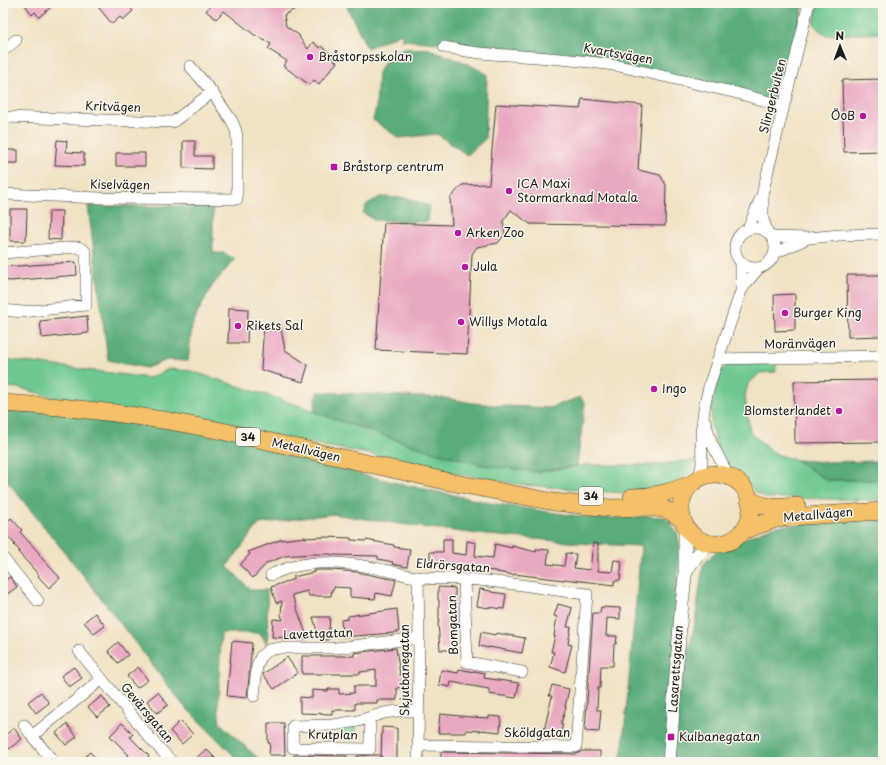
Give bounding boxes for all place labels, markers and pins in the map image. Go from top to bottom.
place label: Bråstorpsskolan [318,47,412,65]
marker: Bråstorpsskolan [305,52,315,62]
place label: ÖoB [831,106,855,124]
marker: ÖoB [858,111,868,121]
place label: Bråstorp centrum [342,157,444,175]
marker: Bråstorp centrum [329,162,339,172]
place label: ICA Maxi Stormarknad Motala [517,174,639,206]
marker: ICA Maxi Stormarknad Motala [504,186,514,196]
place label: Arken Zoo [466,223,524,241]
marker: Arken Zoo [453,228,463,238]
place label: Jula [473,257,498,275]
marker: Jula [460,262,470,272]
place label: Burger King [793,303,862,321]
marker: Burger King [780,308,790,318]
place label: Willys Motala [469,312,548,330]
place label: Rikets Sal [246,316,303,334]
marker: Willys Motala [456,317,466,327]
marker: Rikets Sal [233,321,243,331]
place label: Ingo [662,379,687,397]
marker: Ingo [649,384,659,394]
place label: Blomsterlandet [743,401,831,419]
marker: Blomsterlandet [834,406,844,416]
place label: Kulbanegatan [679,727,760,745]
marker: Kulbanegatan [666,732,676,742]

